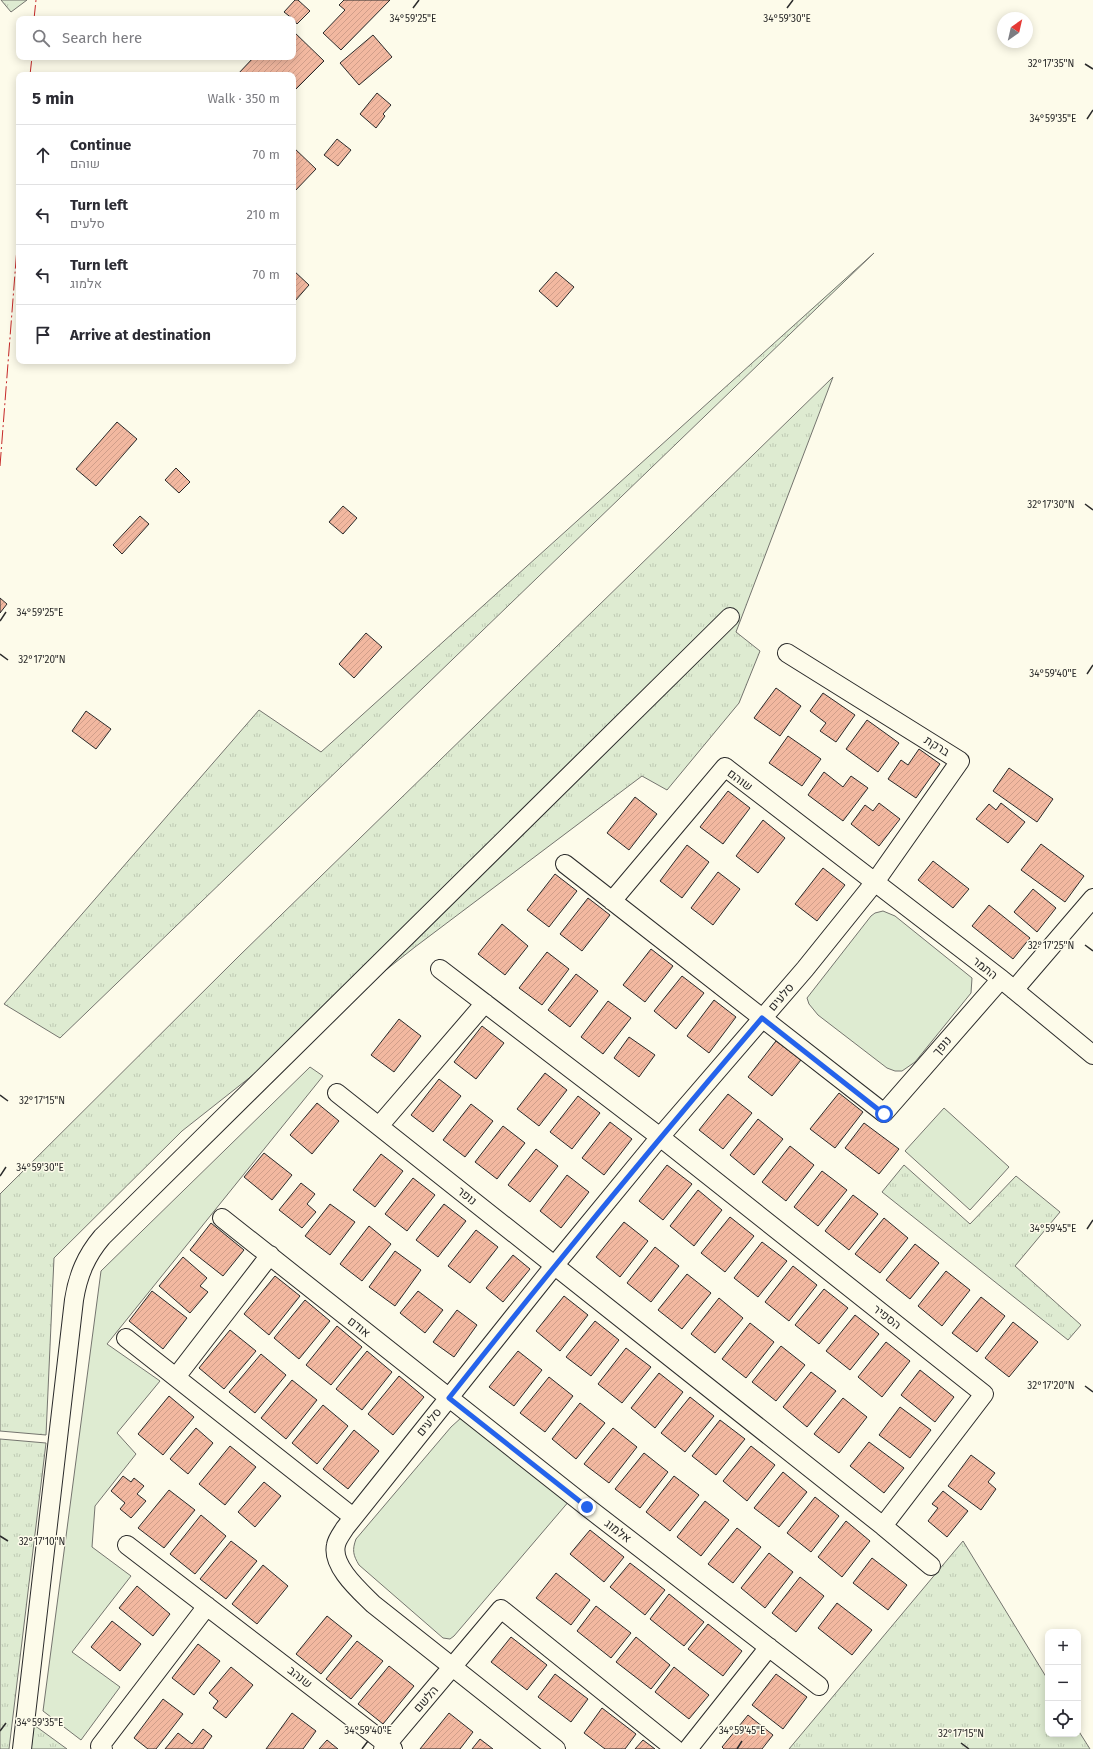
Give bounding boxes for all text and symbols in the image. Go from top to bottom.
north arrow [997,12,1033,48]
text: 34°59'25"E [390,13,436,25]
text: 34°59'30"E [763,13,811,25]
search box [16,16,296,60]
icon: search [30,27,52,49]
text: Search here [62,29,142,47]
text: 32°17'35"N [1028,58,1074,70]
text: 5 min [32,88,74,109]
text: Walk · 350 m [207,91,280,106]
text: 34°59'35"E [1030,113,1076,125]
text: Continue [70,136,131,154]
icon: ahead [32,144,54,166]
text: 70 m [253,147,280,162]
text: שוהם [70,156,100,171]
text: Turn left [70,196,128,214]
icon: left [32,204,54,226]
text: 210 m [246,207,280,222]
text: סלעים [70,216,105,231]
text: Turn left [70,256,128,274]
icon: left [32,264,54,286]
text: 70 m [253,267,280,282]
text: אלמוג [70,276,102,291]
icon: arrive [32,324,54,346]
text: Arrive at destination [70,326,211,344]
text: 32°17'30"N [1027,499,1075,511]
text: 34°59'25"E [17,607,63,619]
text: 32°17'20"N [18,654,66,666]
text: 34°59'40"E [1029,668,1077,680]
street label: ברקת [922,733,953,759]
street label: שוהם [725,766,755,794]
text: 32°17'25"N [1028,940,1074,952]
street label: התמר [970,954,1000,982]
street label: סלעים [765,980,797,1014]
street label: נופך [930,1033,954,1059]
text: 32°17'15"N [19,1095,65,1107]
route start [875,1105,893,1123]
text: 34°59'30"E [16,1162,64,1174]
street label: נופר [454,1184,480,1208]
text: 34°59'45"E [1030,1223,1076,1235]
street label: הספיר [870,1302,904,1332]
street label: אודם [345,1314,373,1340]
text: 32°17'20"N [1027,1380,1075,1392]
street label: סלעים [413,1405,445,1439]
route end [578,1498,596,1516]
street label: אלמוג [602,1516,634,1546]
text: 32°17'10"N [19,1536,65,1548]
map controls [1045,1629,1081,1737]
button: + [1045,1629,1081,1665]
street label: שנהב [285,1663,315,1691]
button: − [1045,1665,1081,1701]
street label: הלשם [411,1683,441,1715]
button: locate [1045,1701,1081,1737]
text: 34°59'35"E [17,1717,63,1729]
text: 34°59'40"E [344,1725,392,1737]
text: 34°59'45"E [719,1725,765,1737]
text: 32°17'15"N [938,1728,984,1740]

